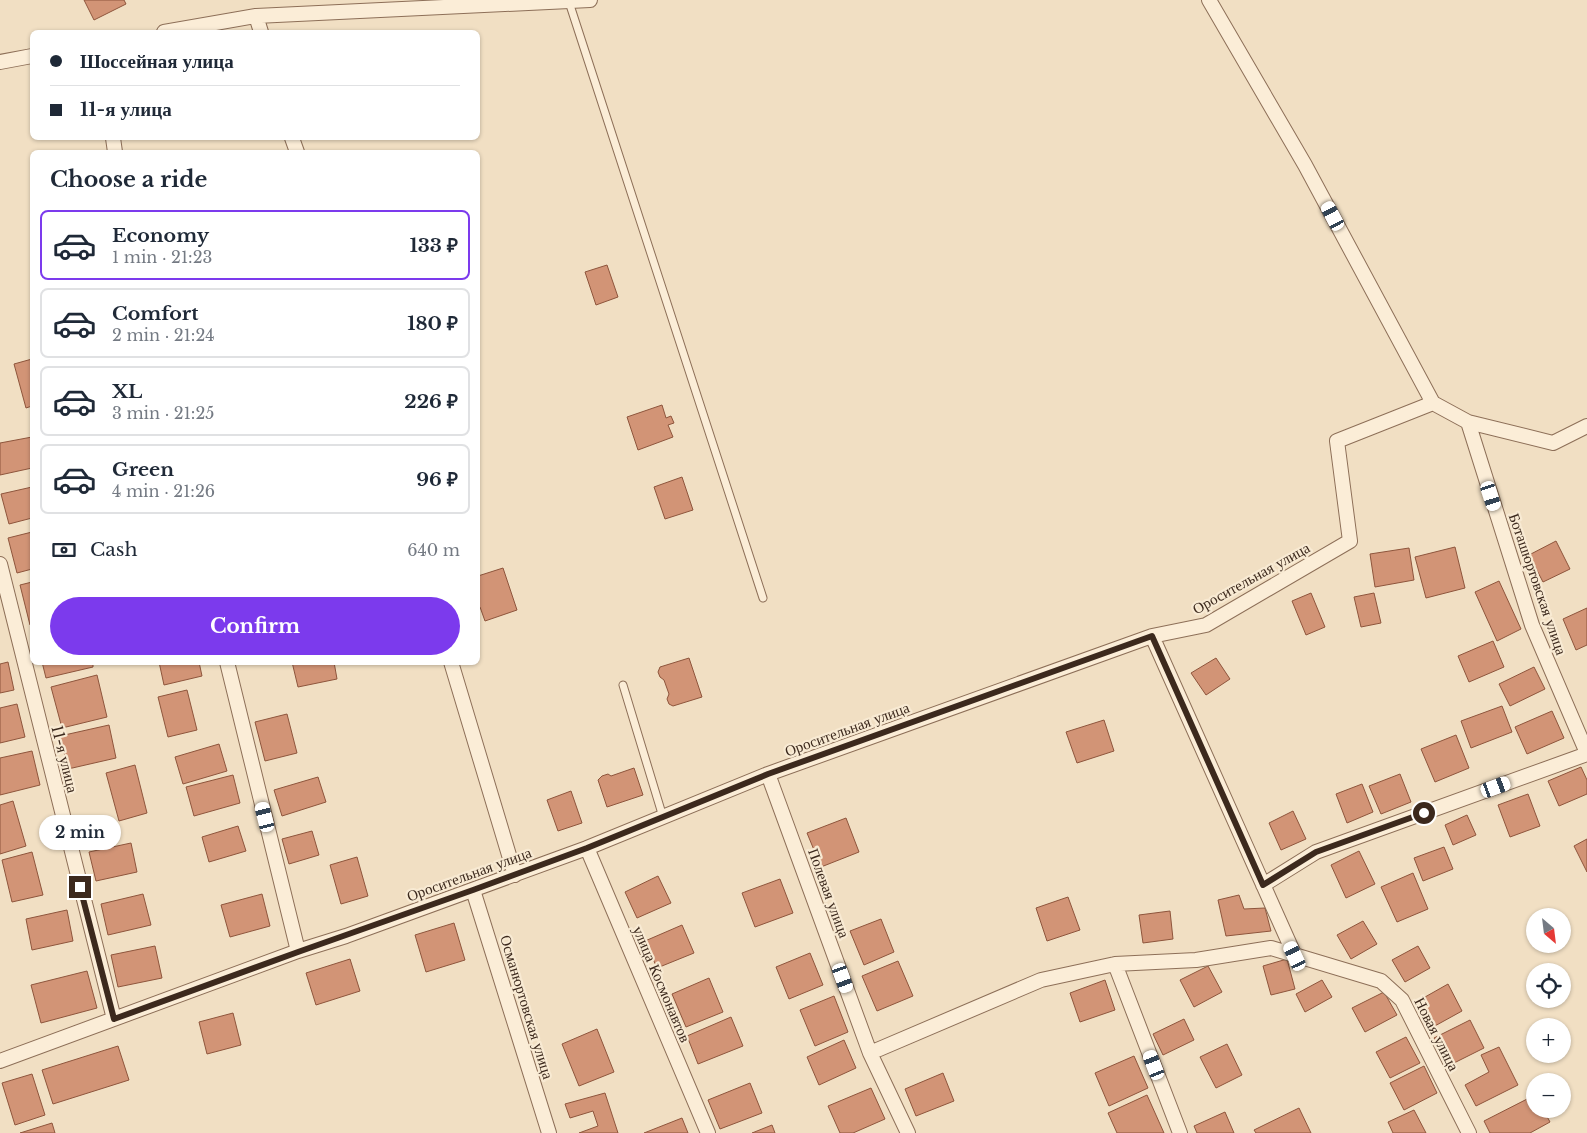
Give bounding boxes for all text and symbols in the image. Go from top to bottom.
text: Шоссейная улица [80,50,234,73]
text: 11-я улица [80,98,172,121]
text: Choose a ride [50,166,207,193]
car [1319,199,1346,233]
icon: car [52,223,97,268]
text: Economy [112,224,209,247]
text: 133 ₽ [409,234,458,257]
text: 1 min · 21:23 [112,247,212,267]
icon: car [52,301,97,346]
text: Comfort [112,302,199,325]
text: 180 ₽ [407,312,458,335]
text: 2 min · 21:24 [112,325,215,345]
icon: car [52,379,97,424]
text: XL [112,380,142,403]
text: 226 ₽ [404,390,458,413]
text: 3 min · 21:25 [112,403,214,423]
icon: car [52,457,97,502]
text: Green [112,458,174,481]
text: 96 ₽ [416,468,458,491]
car [1479,479,1502,513]
text: 4 min · 21:26 [112,481,215,501]
street label: Боташюртовская улица [1505,511,1571,658]
icon: cash [50,536,78,564]
text: Cash [90,538,137,561]
street label: Оросительная улица [1189,538,1313,618]
text: 640 m [407,540,460,560]
button: Confirm [50,597,460,655]
street label: Оросительная улица [782,697,912,760]
street label: 11-я улица [47,723,83,795]
car [1479,775,1512,799]
car [254,801,275,833]
route start [1413,802,1435,824]
callout: 2 min [39,814,121,850]
text: 2 min [55,822,105,842]
street label: Оросительная улица [404,842,534,905]
street label: Полевая улица [804,846,854,941]
route end [69,876,91,898]
north arrow [1526,908,1571,952]
map controls [1526,908,1571,1118]
street label: улица Космонавтов [629,923,695,1045]
street label: Османюртовская улица [496,933,558,1082]
car [1281,939,1308,973]
car [830,961,855,995]
button: locate [1526,963,1571,1008]
street label: Новая улица [1410,994,1464,1074]
button: + [1526,1018,1571,1063]
car [1141,1048,1166,1082]
button: − [1526,1073,1571,1118]

